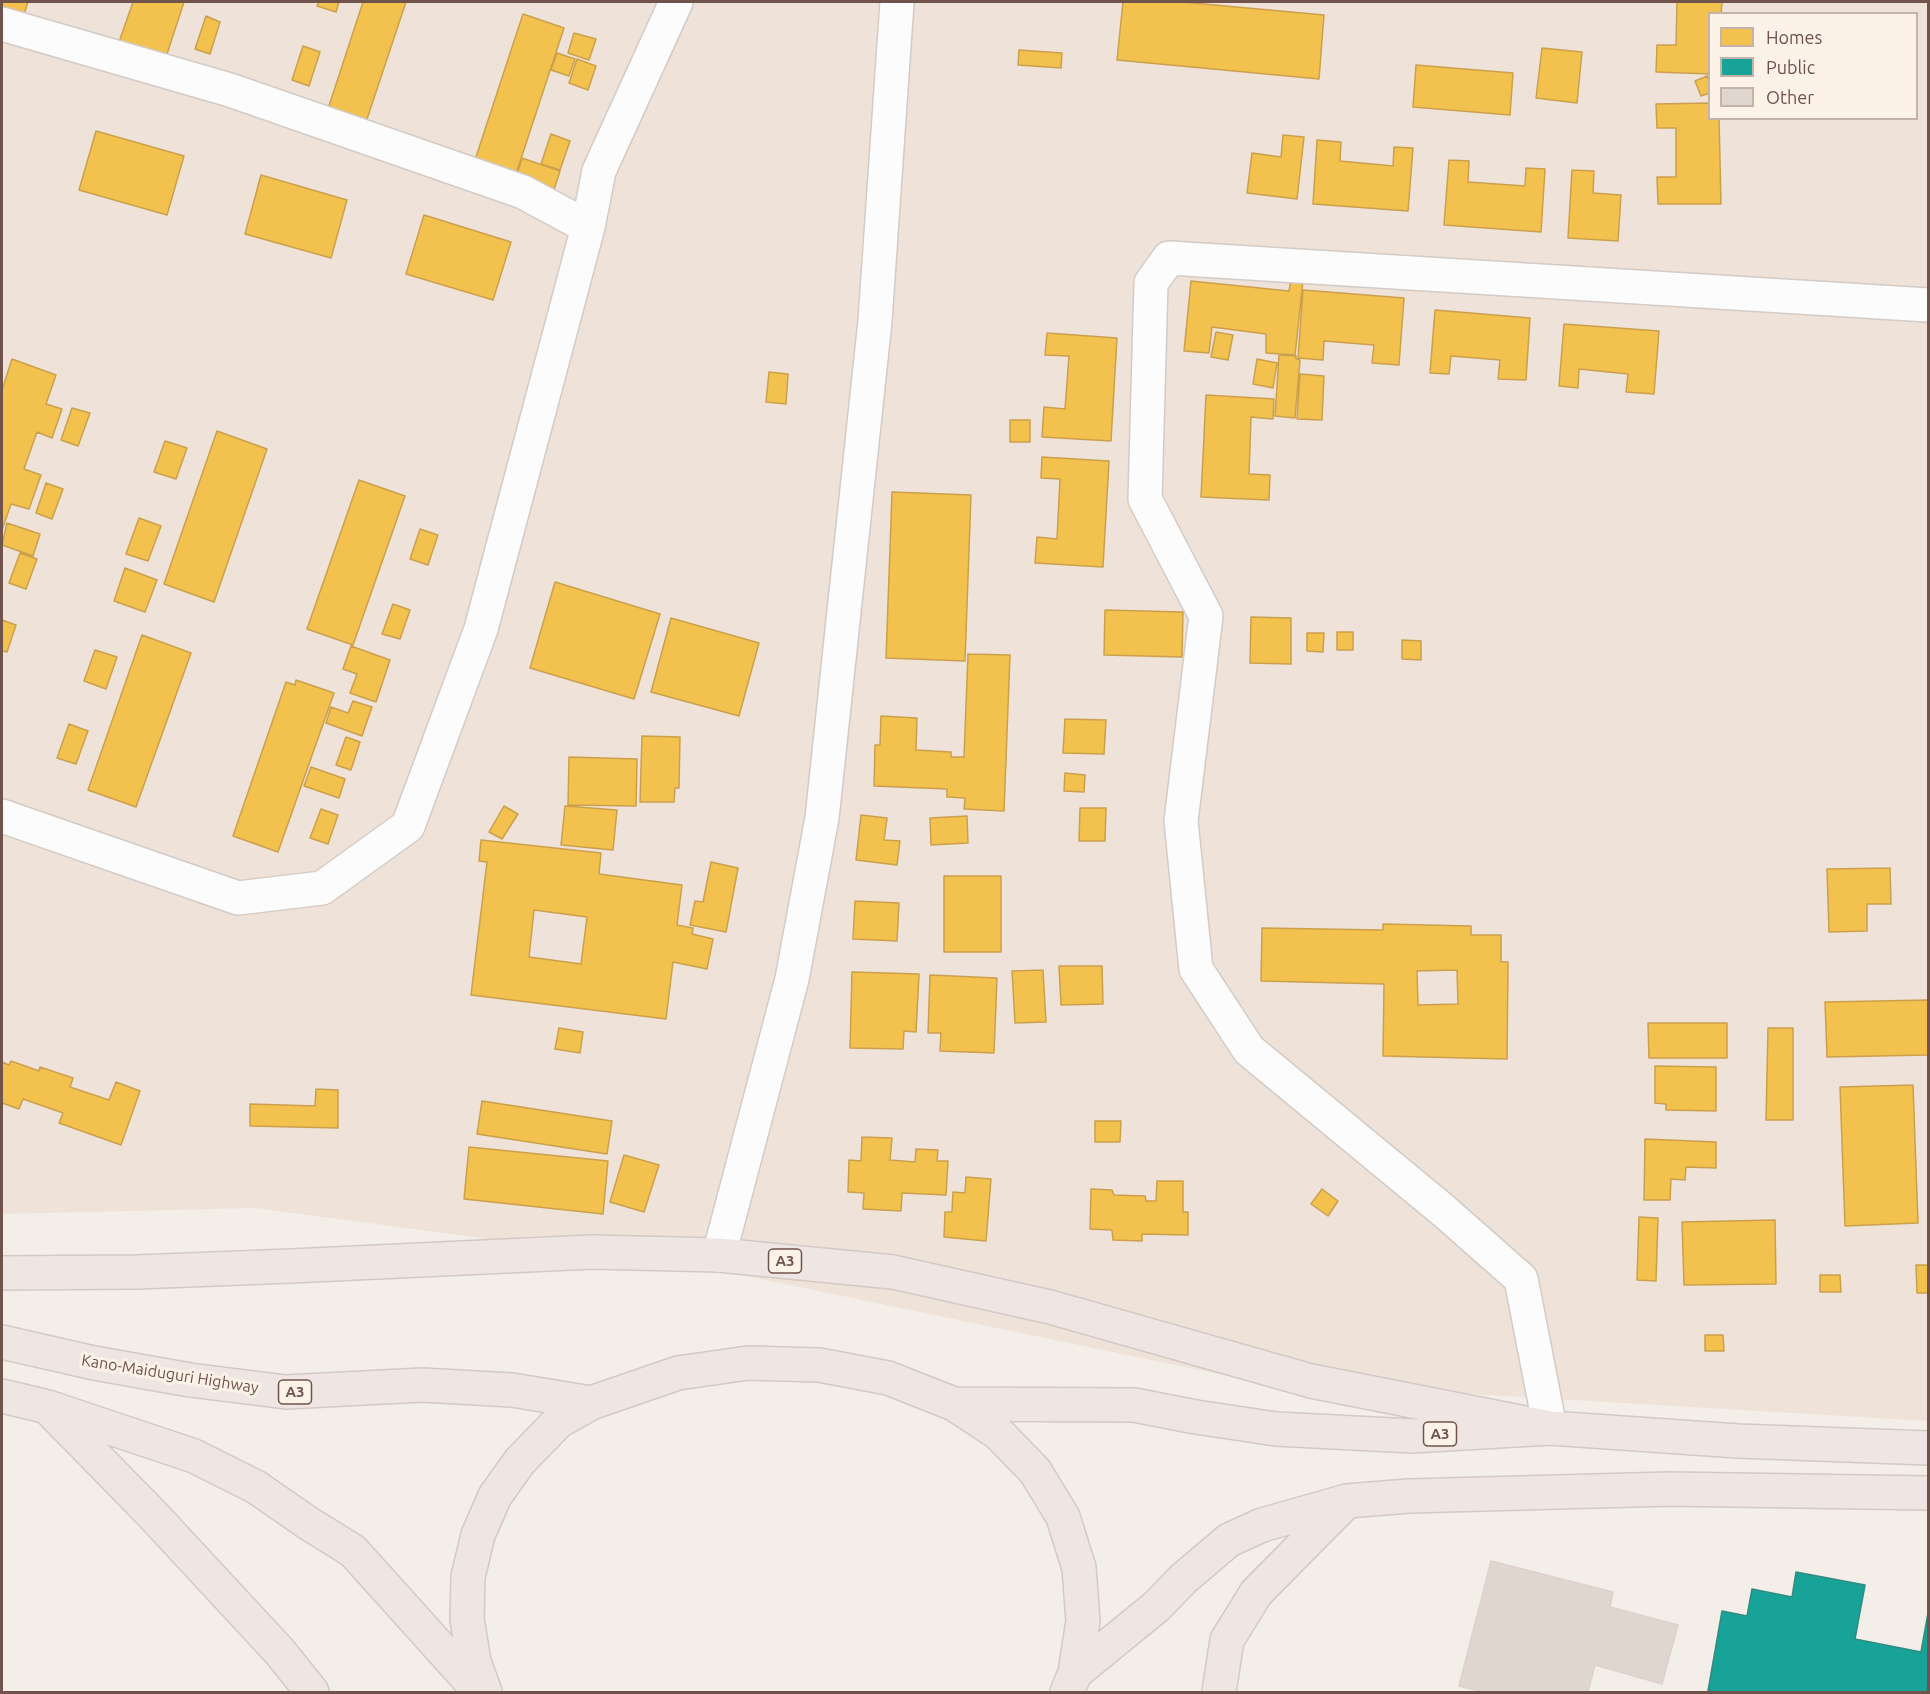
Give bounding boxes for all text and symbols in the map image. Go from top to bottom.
legend [1708,12,1918,120]
text: Homes [1766,27,1822,47]
text: Public [1766,57,1815,77]
text: Other [1766,87,1814,107]
road number: A3 [768,1249,802,1273]
street label: Kano-Maiduguri Highway [80,1350,260,1398]
road number: A3 [278,1380,312,1404]
road number: A3 [1424,1422,1456,1446]

